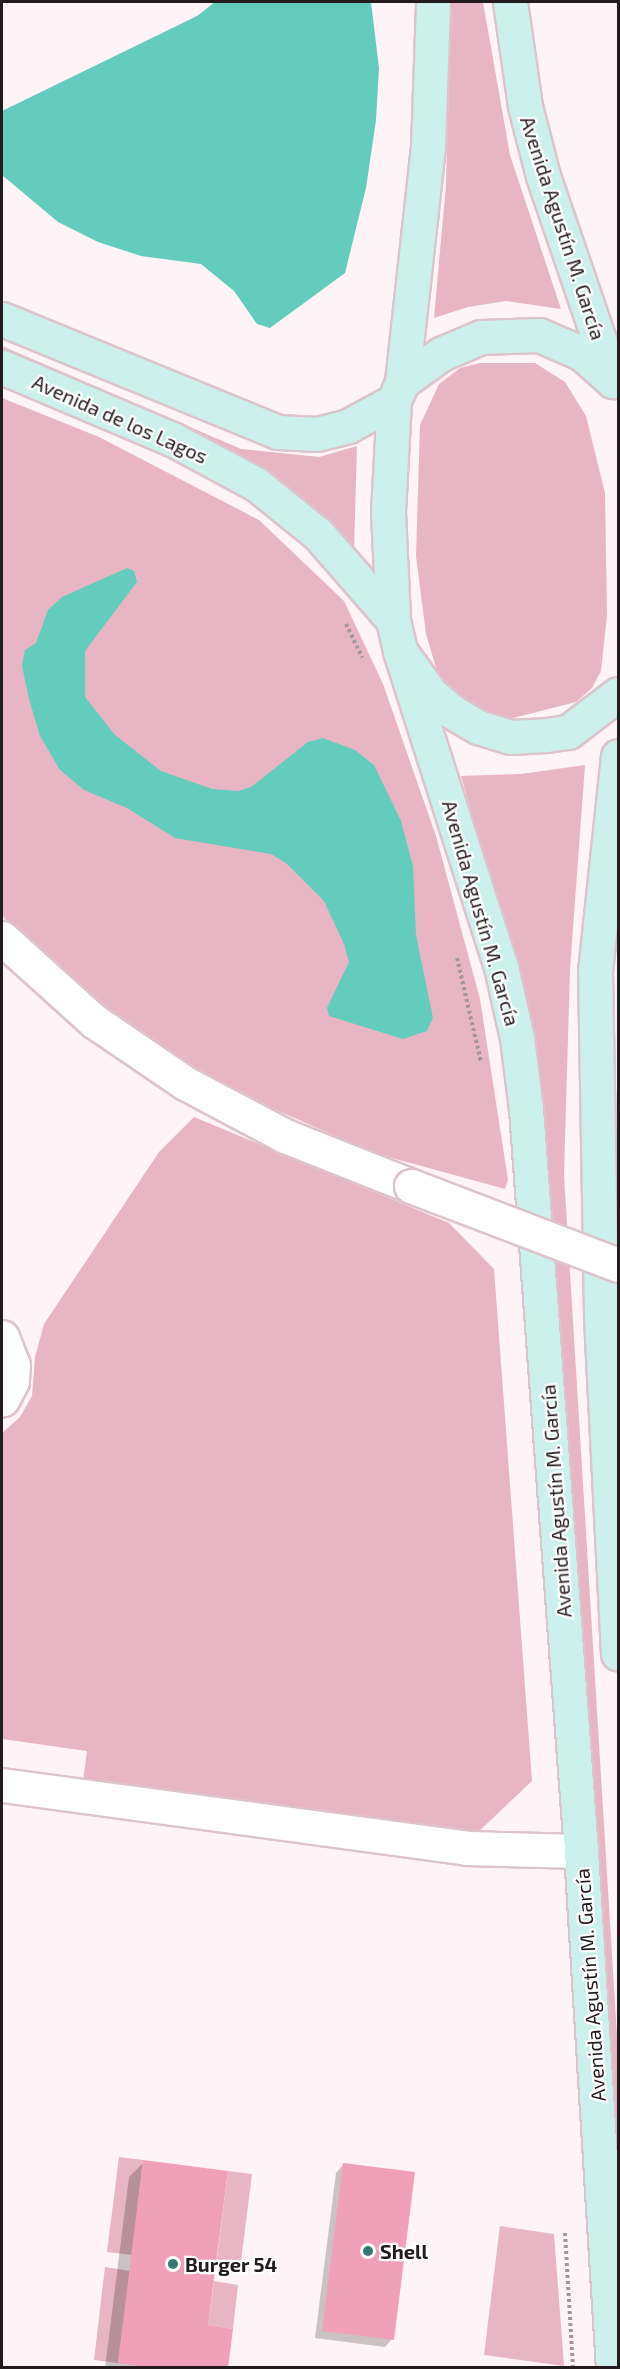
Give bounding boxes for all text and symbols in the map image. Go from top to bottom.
street label: Avenida Agustín M. García [515,113,611,343]
street label: Avenida de los Lagos [29,370,211,468]
street label: Avenida Agustín M. García [437,797,525,1029]
street label: Avenida Agustín M. García [536,1383,576,1619]
street label: Avenida Agustín M. García [570,1867,610,2103]
place label: Shell [380,2239,428,2263]
marker: Shell [361,2244,375,2258]
place label: Burger 54 [185,2252,278,2276]
marker: Burger 54 [166,2257,180,2271]

